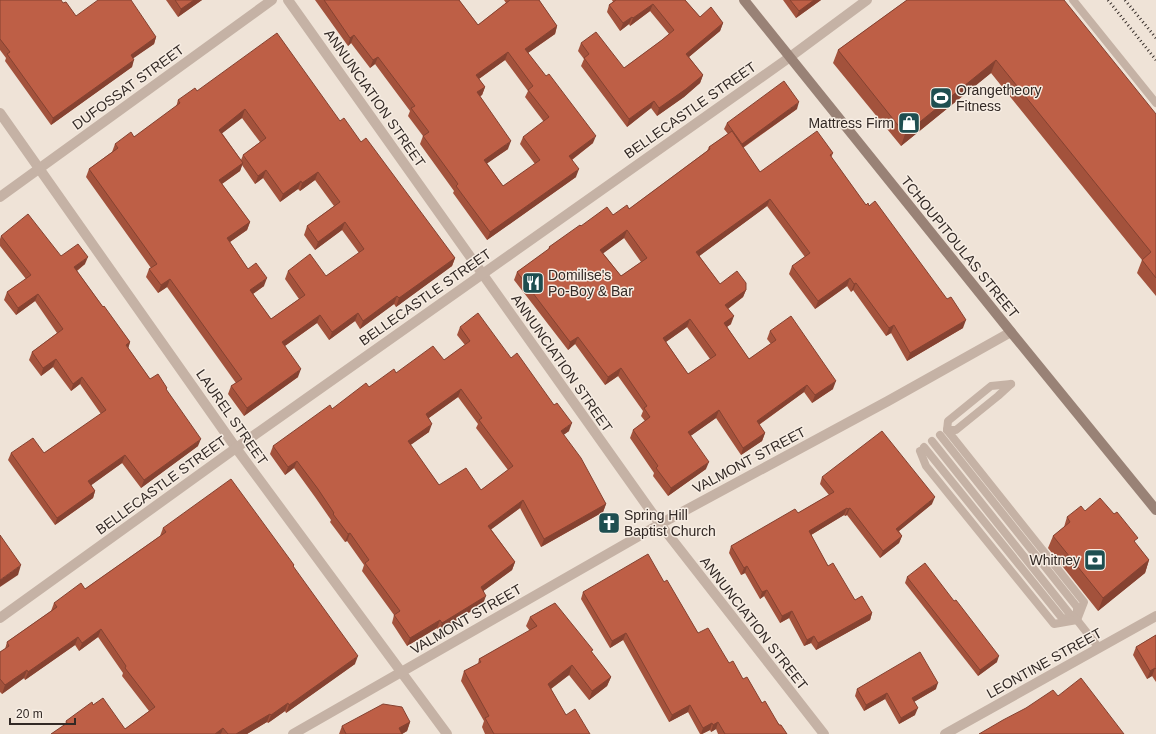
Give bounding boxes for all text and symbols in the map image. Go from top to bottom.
street label: ANNUNCIATION STREET [321,26,429,170]
street label: DUFOSSAT STREET [69,41,187,133]
street label: BELLECASTLE STREET [621,58,759,162]
place label: Orangetheory Fitness [956,82,1042,114]
sports icon: Orangetheory Fitness [928,85,954,111]
shop icon: Mattress Firm [896,110,922,136]
place label: Mattress Firm [808,115,894,131]
street label: TCHOUPITOULAS STREET [898,173,1022,321]
street label: BELLECASTLE STREET [356,245,494,349]
place label: Domilise's Po-Boy & Bar [548,267,633,299]
restaurant icon: Domilise's Po-Boy & Bar [520,270,546,296]
street label: ANNUNCIATION STREET [508,291,616,435]
street label: LAUREL STREET [193,366,271,468]
street label: VALMONT STREET [690,423,809,497]
street label: BELLECASTLE STREET [93,432,230,538]
place label: Spring Hill Baptist Church [624,507,716,539]
church icon: Spring Hill Baptist Church [596,510,622,536]
bank icon: Whitney [1082,547,1108,573]
place label: Whitney [1029,552,1080,568]
street label: ANNUNCIATION STREET [697,553,811,693]
street label: VALMONT STREET [408,580,525,657]
street label: LEONTINE STREET [984,624,1105,701]
scale bar [10,700,75,726]
text: 20 m [16,707,43,721]

